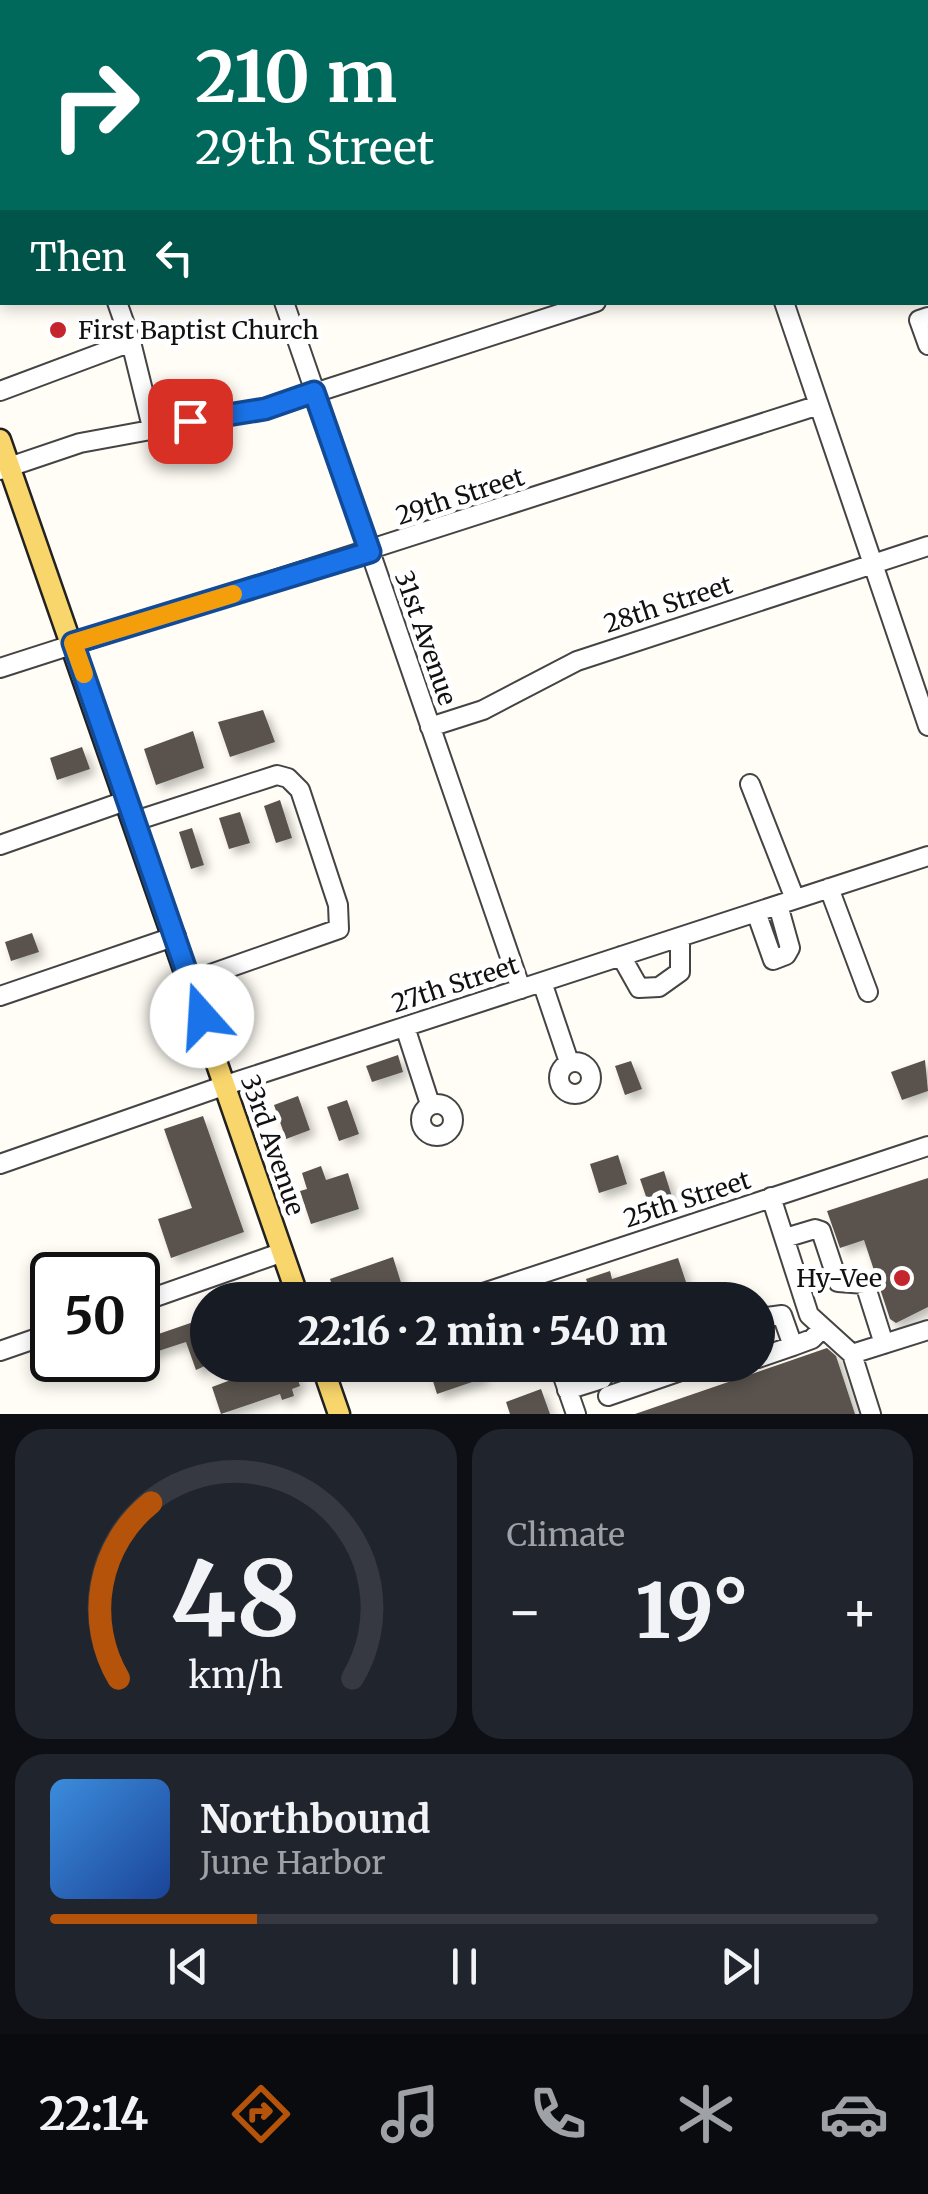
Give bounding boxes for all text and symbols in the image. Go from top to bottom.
text: 210 m [195,33,397,121]
icon: right [30,40,160,170]
text: 29th Street [195,120,434,176]
icon: left [147,230,202,285]
text: Then [30,234,127,281]
place label: First Baptist Church [78,314,319,346]
marker: First Baptist Church [47,319,69,341]
pin [148,379,233,464]
icon: arrive [163,394,218,449]
street label: 29th Street [392,460,528,532]
street label: 31st Avenue [388,567,464,709]
street label: 28th Street [600,568,736,640]
street label: 27th Street [388,948,523,1020]
position arrow [150,964,254,1068]
street label: 33rd Avenue [234,1071,312,1219]
street label: 25th Street [620,1163,755,1235]
speed limit sign: 50 [30,1252,160,1382]
place label: Hy-Vee [796,1262,882,1294]
marker: Hy-Vee [891,1267,913,1289]
text: 22:16 · 2 min · 540 m [298,1308,667,1355]
text: Climate [507,1515,625,1555]
text: 48 [171,1534,301,1664]
text: 19° [635,1564,749,1658]
text: − [507,1577,543,1646]
text: + [841,1577,878,1646]
text: km/h [188,1653,283,1698]
text: Northbound [200,1796,430,1843]
text: June Harbor [200,1843,386,1883]
icon: previous [161,1939,216,1994]
icon: pause [437,1939,492,1994]
icon: next [713,1939,768,1994]
icon: directions [226,2079,296,2149]
icon: music [375,2079,445,2149]
icon: phone [523,2079,593,2149]
icon: climate [671,2079,741,2149]
icon: car [819,2079,889,2149]
text: 22:14 [39,2086,148,2142]

